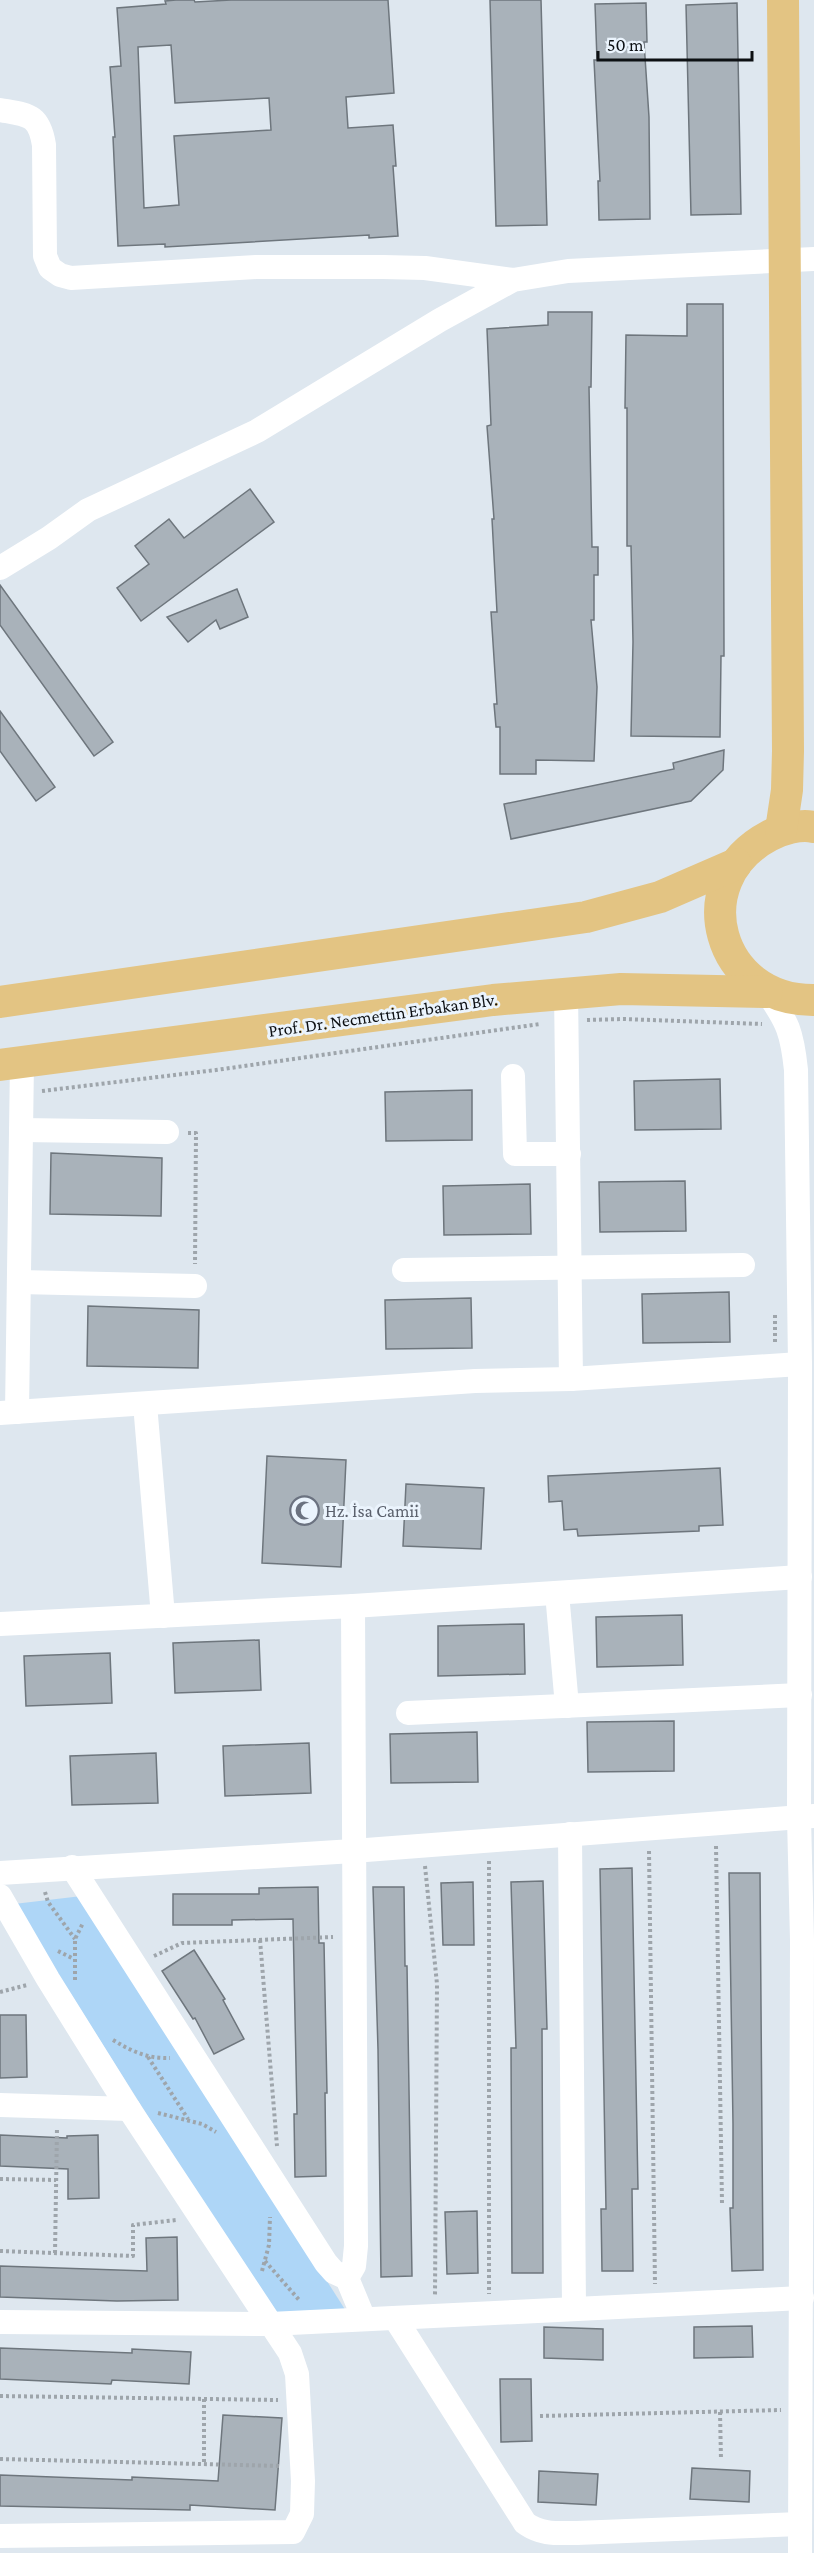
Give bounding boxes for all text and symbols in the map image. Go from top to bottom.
scale bar [598,24,752,62]
text: 50 m [607,35,644,55]
street label: Prof. Dr. Necmettin Erbakan Blv. [267,989,499,1041]
mosque icon: Hz. İsa Camii [288,1495,320,1527]
place label: Hz. İsa Camii [325,1501,419,1521]

